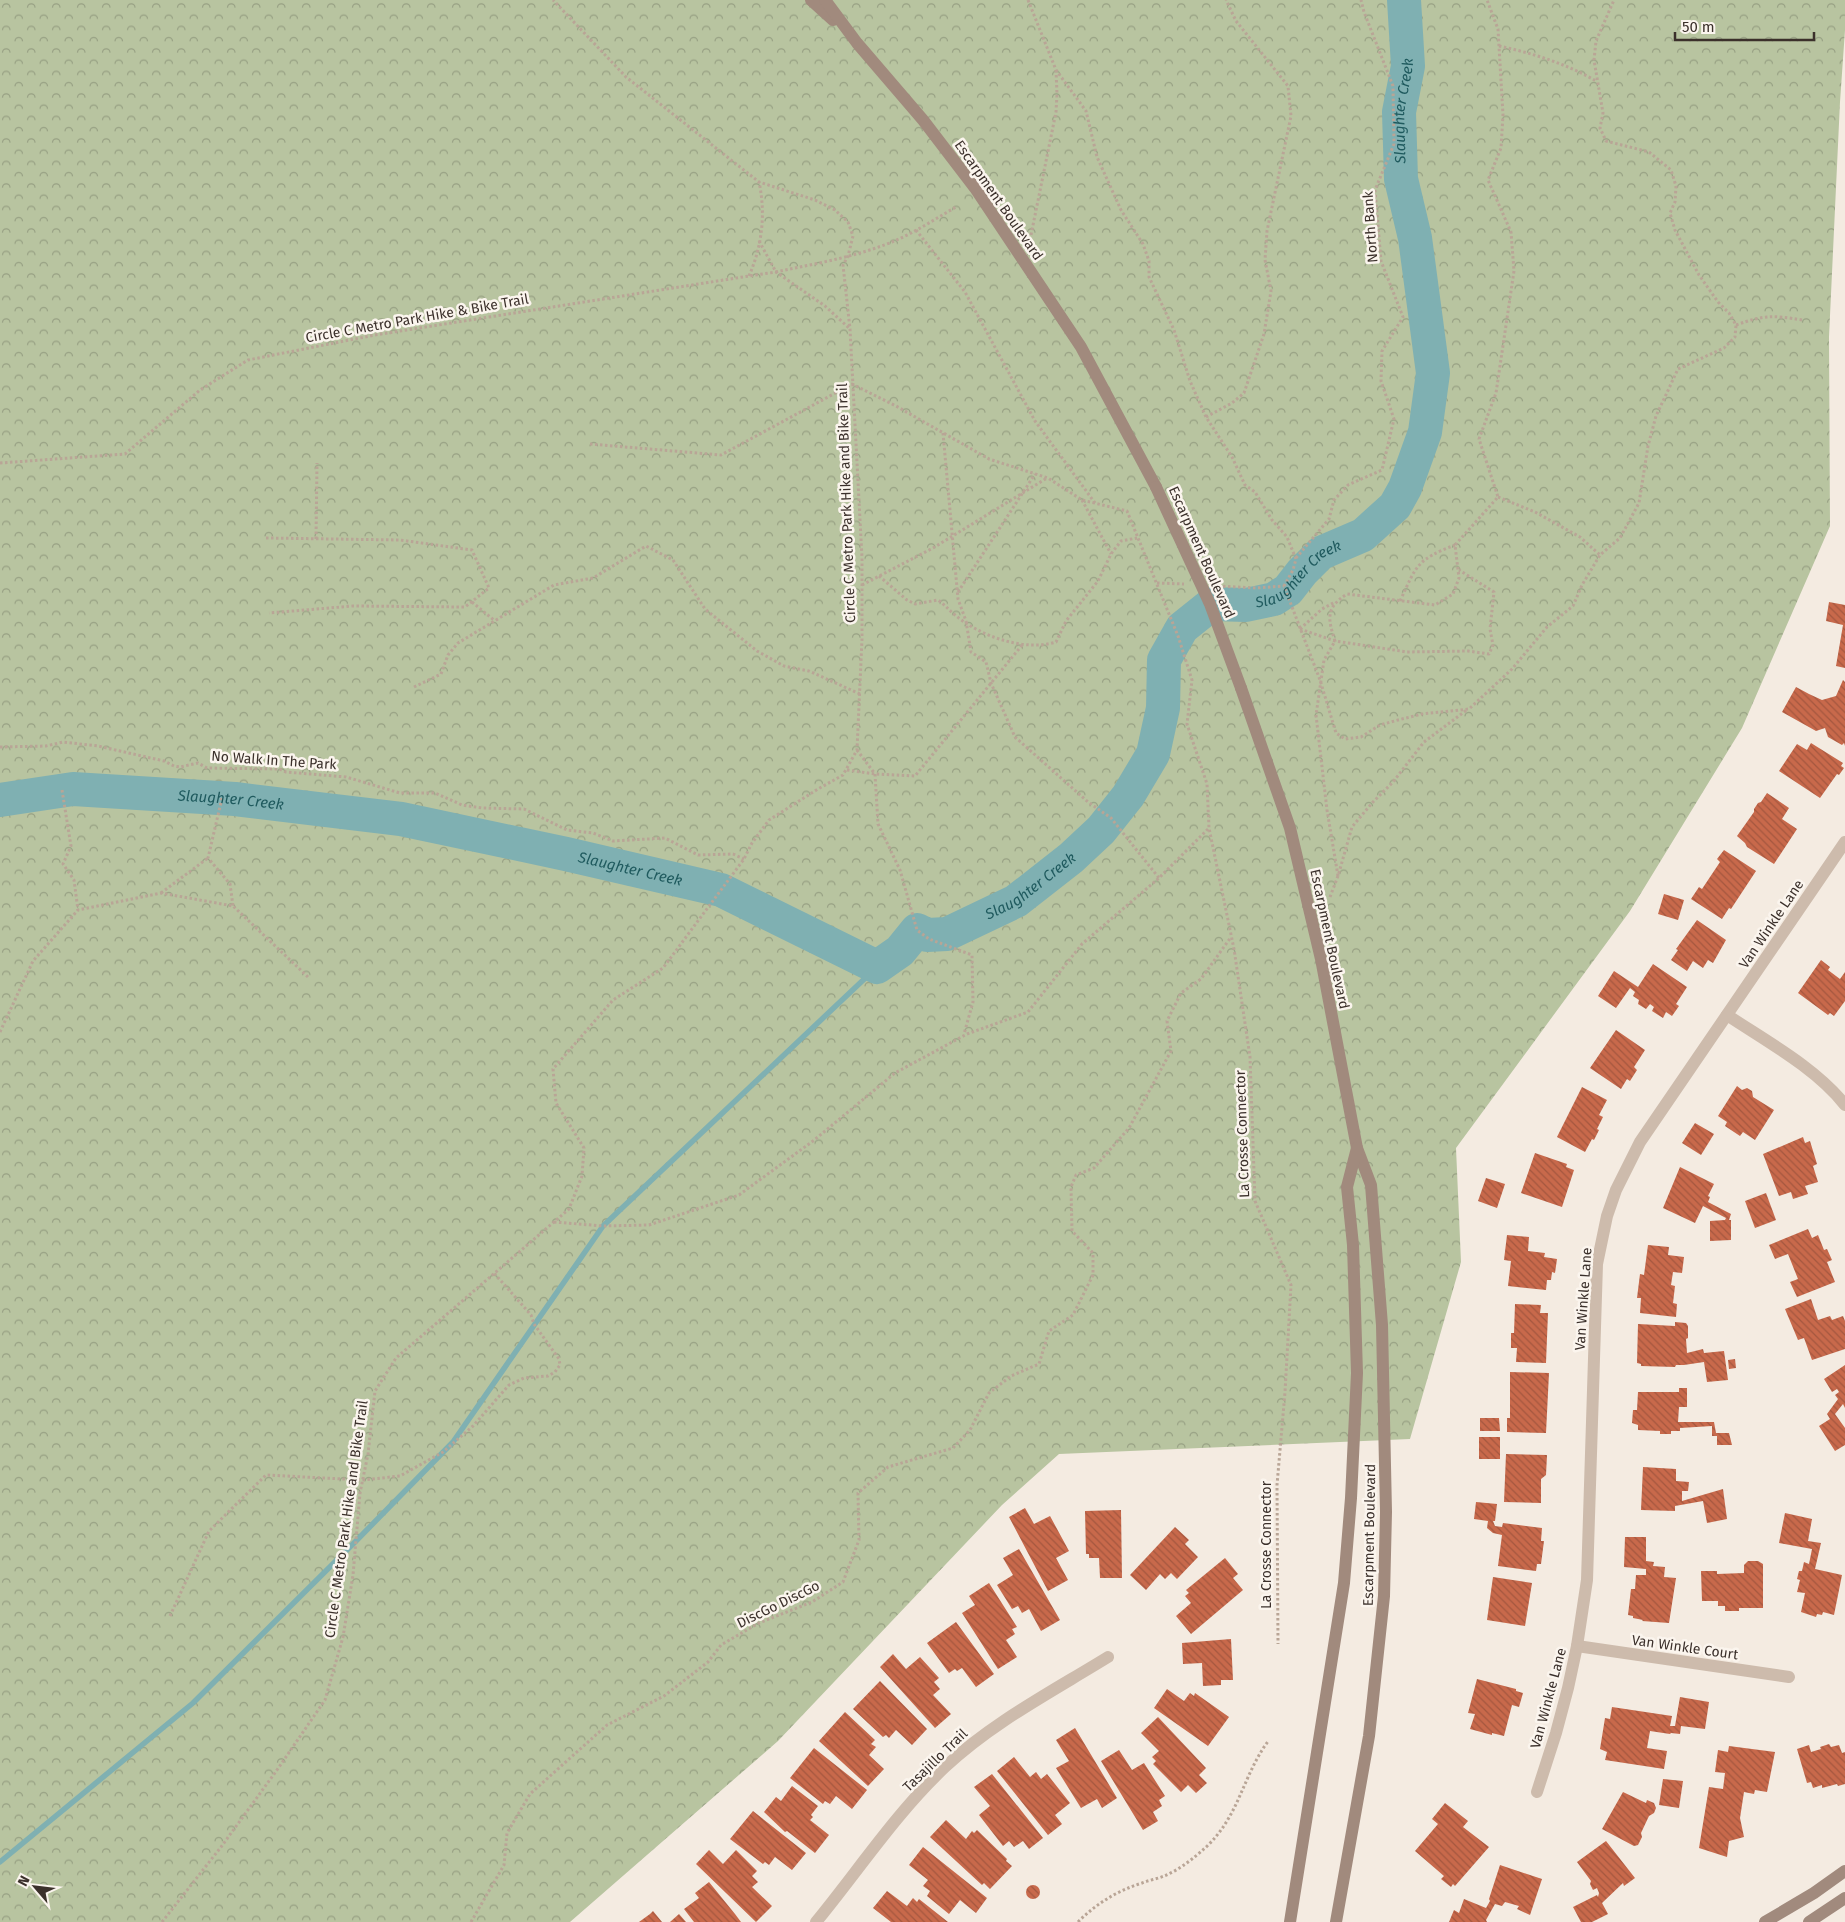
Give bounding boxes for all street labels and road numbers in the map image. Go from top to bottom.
street label: Escarpment Boulevard [951,137,1046,264]
street label: North Bank [1359,190,1381,263]
street label: Circle C Metro Park Hike & Bike Trail [304,290,530,346]
street label: Circle C Metro Park Hike and Bike Trail [834,383,859,623]
street label: Escarpment Boulevard [1165,484,1238,621]
street label: No Walk In The Park [211,748,338,773]
street label: Escarpment Boulevard [1306,868,1353,1011]
street label: Van Winkle Lane [1735,877,1807,972]
street label: La Crosse Connector [1232,1069,1253,1198]
street label: Van Winkle Lane [1571,1247,1596,1351]
street label: Circle C Metro Park Hike and Bike Trail [321,1399,372,1639]
street label: Escarpment Boulevard [1360,1464,1379,1606]
street label: La Crosse Connector [1258,1480,1275,1609]
street label: DiscGo DiscGo [734,1577,822,1632]
street label: Van Winkle Court [1631,1632,1740,1664]
street label: Van Winkle Lane [1527,1646,1570,1750]
street label: Tasajillo Trail [900,1725,971,1795]

